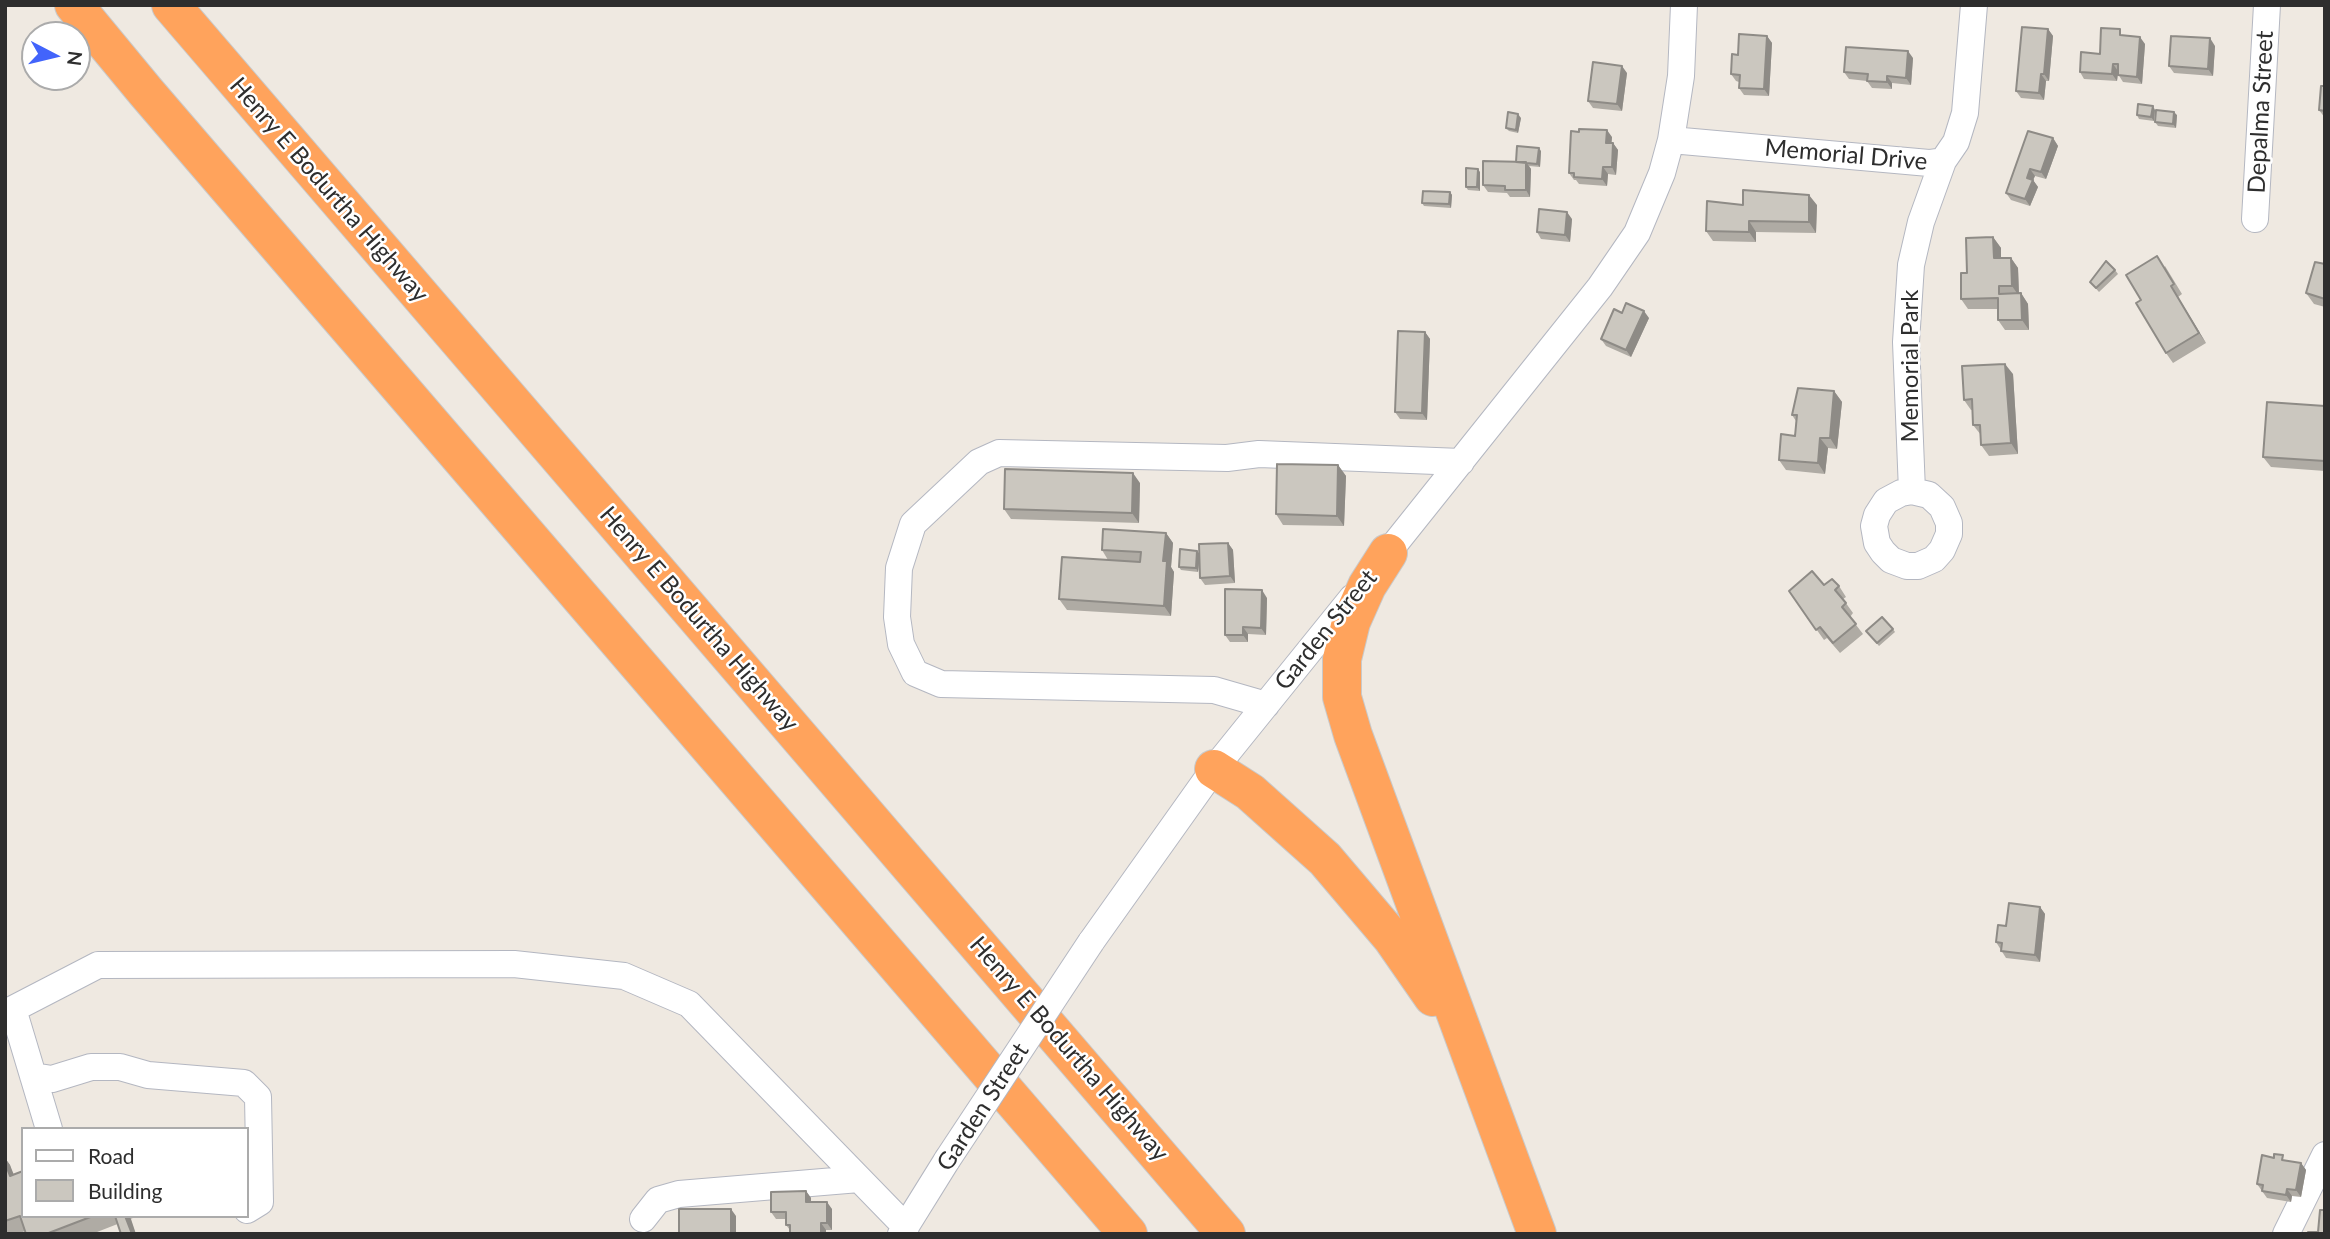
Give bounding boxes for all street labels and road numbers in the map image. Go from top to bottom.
street label: Depalma Street [2242,30,2280,194]
street label: Henry E Bodurtha Highway [224,72,434,308]
street label: Memorial Drive [1763,134,1929,176]
street label: Memorial Park [1896,289,1924,443]
street label: Henry E Bodurtha Highway [594,501,804,737]
street label: Garden Street [1269,564,1383,696]
street label: Henry E Bodurtha Highway [964,931,1174,1167]
street label: Garden Street [931,1038,1035,1176]

